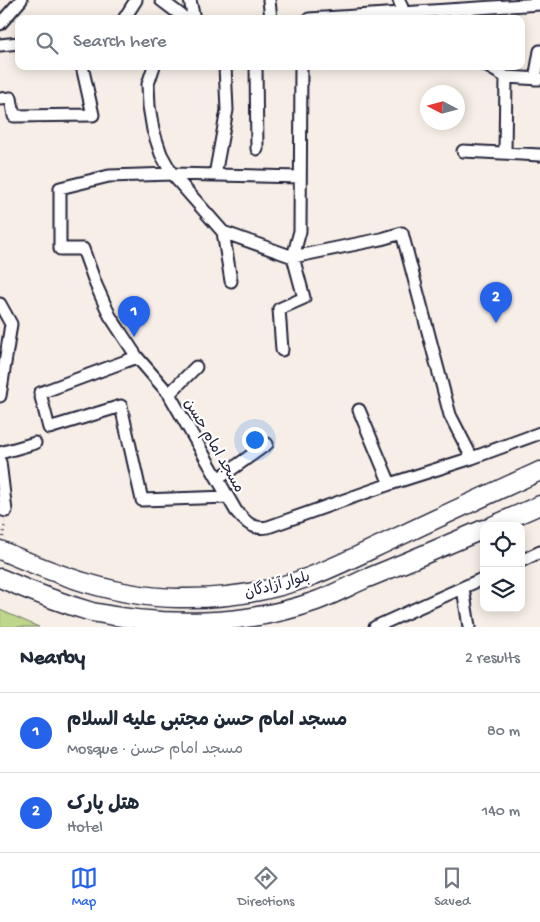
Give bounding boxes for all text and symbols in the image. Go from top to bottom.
search box [15,15,525,70]
icon: search [33,29,61,57]
text: Search here [73,31,167,54]
north arrow [420,85,465,130]
pin: 2 [480,282,512,323]
pin: 1 [118,296,150,337]
street label: مسجد امام حسن [179,396,247,496]
your location [242,427,268,453]
map controls [480,522,525,612]
button: locate [480,522,525,567]
street label: بلوار آزادگان [242,567,312,603]
button: layers [480,567,525,612]
text: Nearby [20,647,85,672]
text: 2 results [465,650,520,669]
text: مسجد امام حسن مجتبی علیه السلام [67,710,347,733]
text: 1 [33,723,39,742]
text: 80 m [487,723,520,742]
text: Mosque · مسجد امام حسن [67,741,243,760]
text: هتل پارک [67,794,140,817]
text: 2 [32,803,40,822]
text: 140 m [482,803,520,822]
text: Hotel [67,819,103,838]
tab: Map [70,864,98,911]
tab: Directions [238,864,295,911]
tab: Saved [434,864,470,911]

